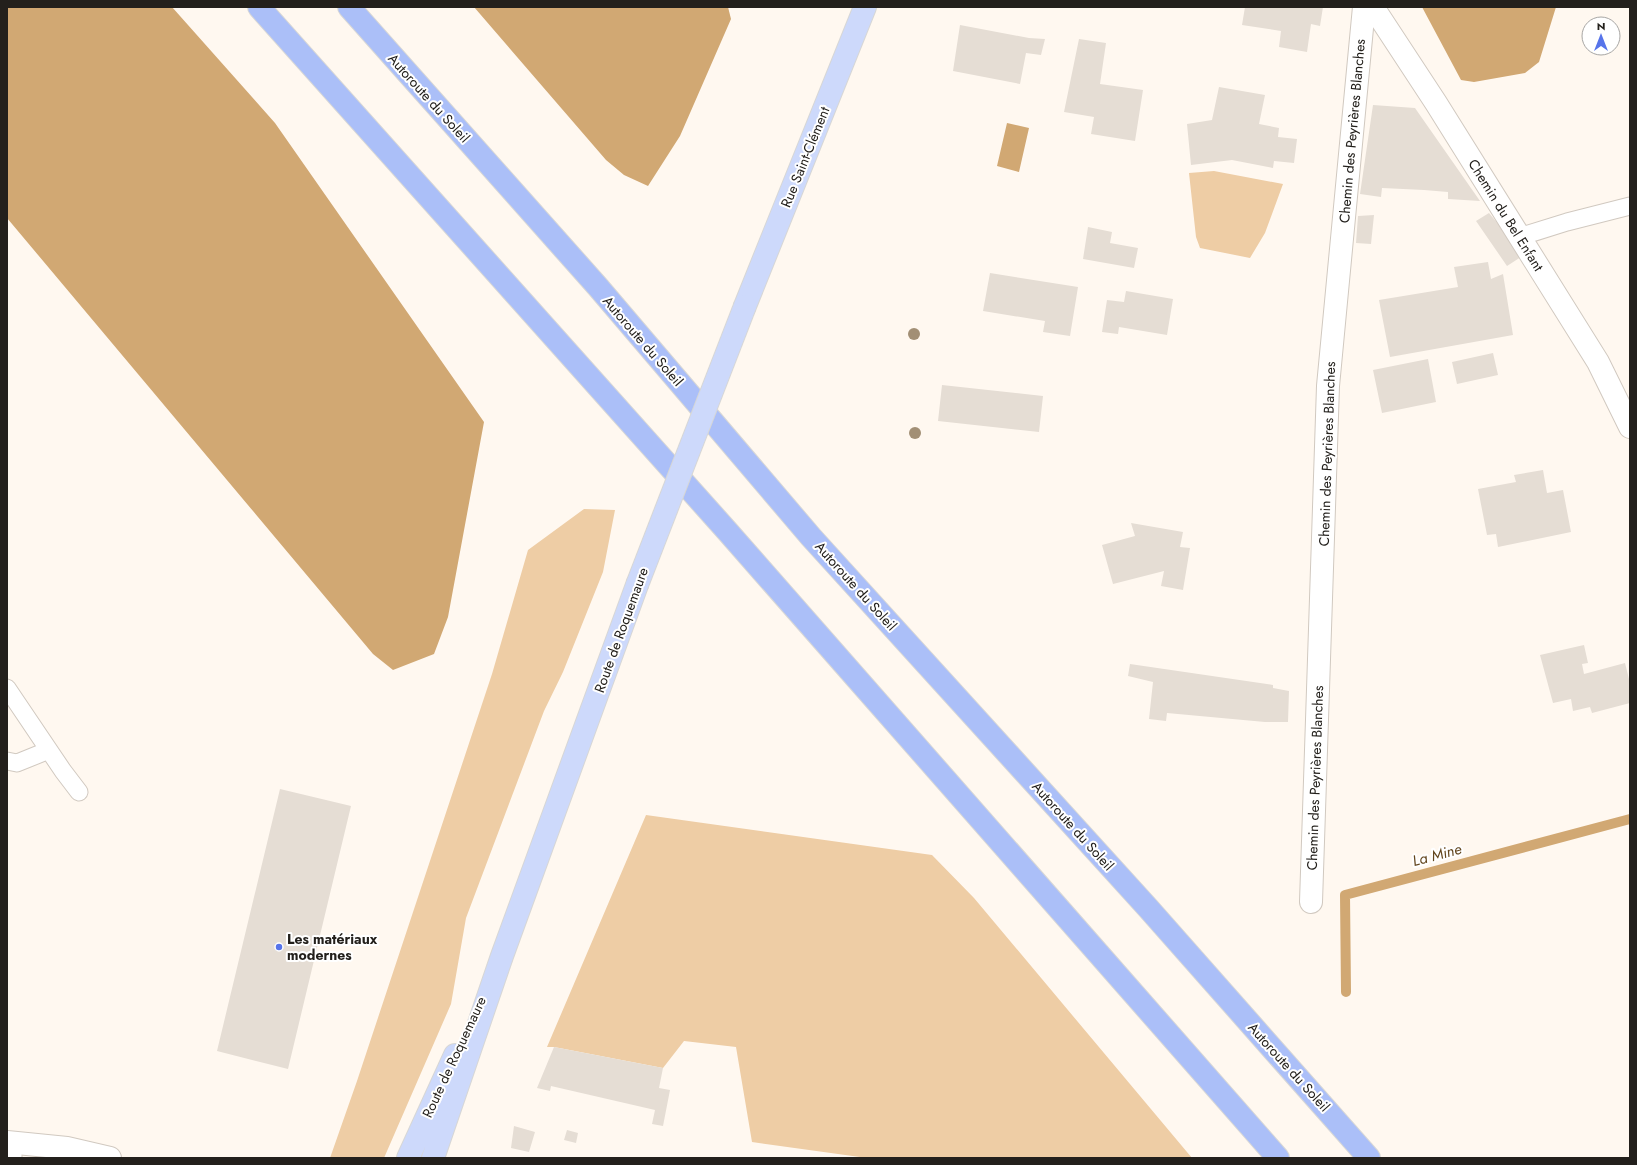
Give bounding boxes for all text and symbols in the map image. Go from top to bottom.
north arrow [1581,16,1621,56]
text: N [1597,18,1605,34]
street label: Chemin des Peyrières Blanches [1334,38,1370,224]
street label: Autoroute du Soleil [383,49,475,147]
street label: Rue Saint-Clément [776,103,835,210]
street label: Chemin du Bel Enfant [1463,155,1549,275]
street label: Autoroute du Soleil [598,291,688,391]
street label: Chemin des Peyrières Blanches [1314,361,1340,547]
street label: Autoroute du Soleil [810,537,902,635]
street label: Route de Roquemaure [589,565,653,695]
street label: Chemin des Peyrières Blanches [1302,685,1328,871]
street label: Autoroute du Soleil [1027,777,1119,875]
water label: La Mine [1410,838,1465,872]
place label: Les matériaux modernes [287,929,378,965]
marker: Les matériaux modernes [274,942,284,952]
street label: Route de Roquemaure [417,993,491,1121]
street label: Autoroute du Soleil [1243,1018,1335,1116]

